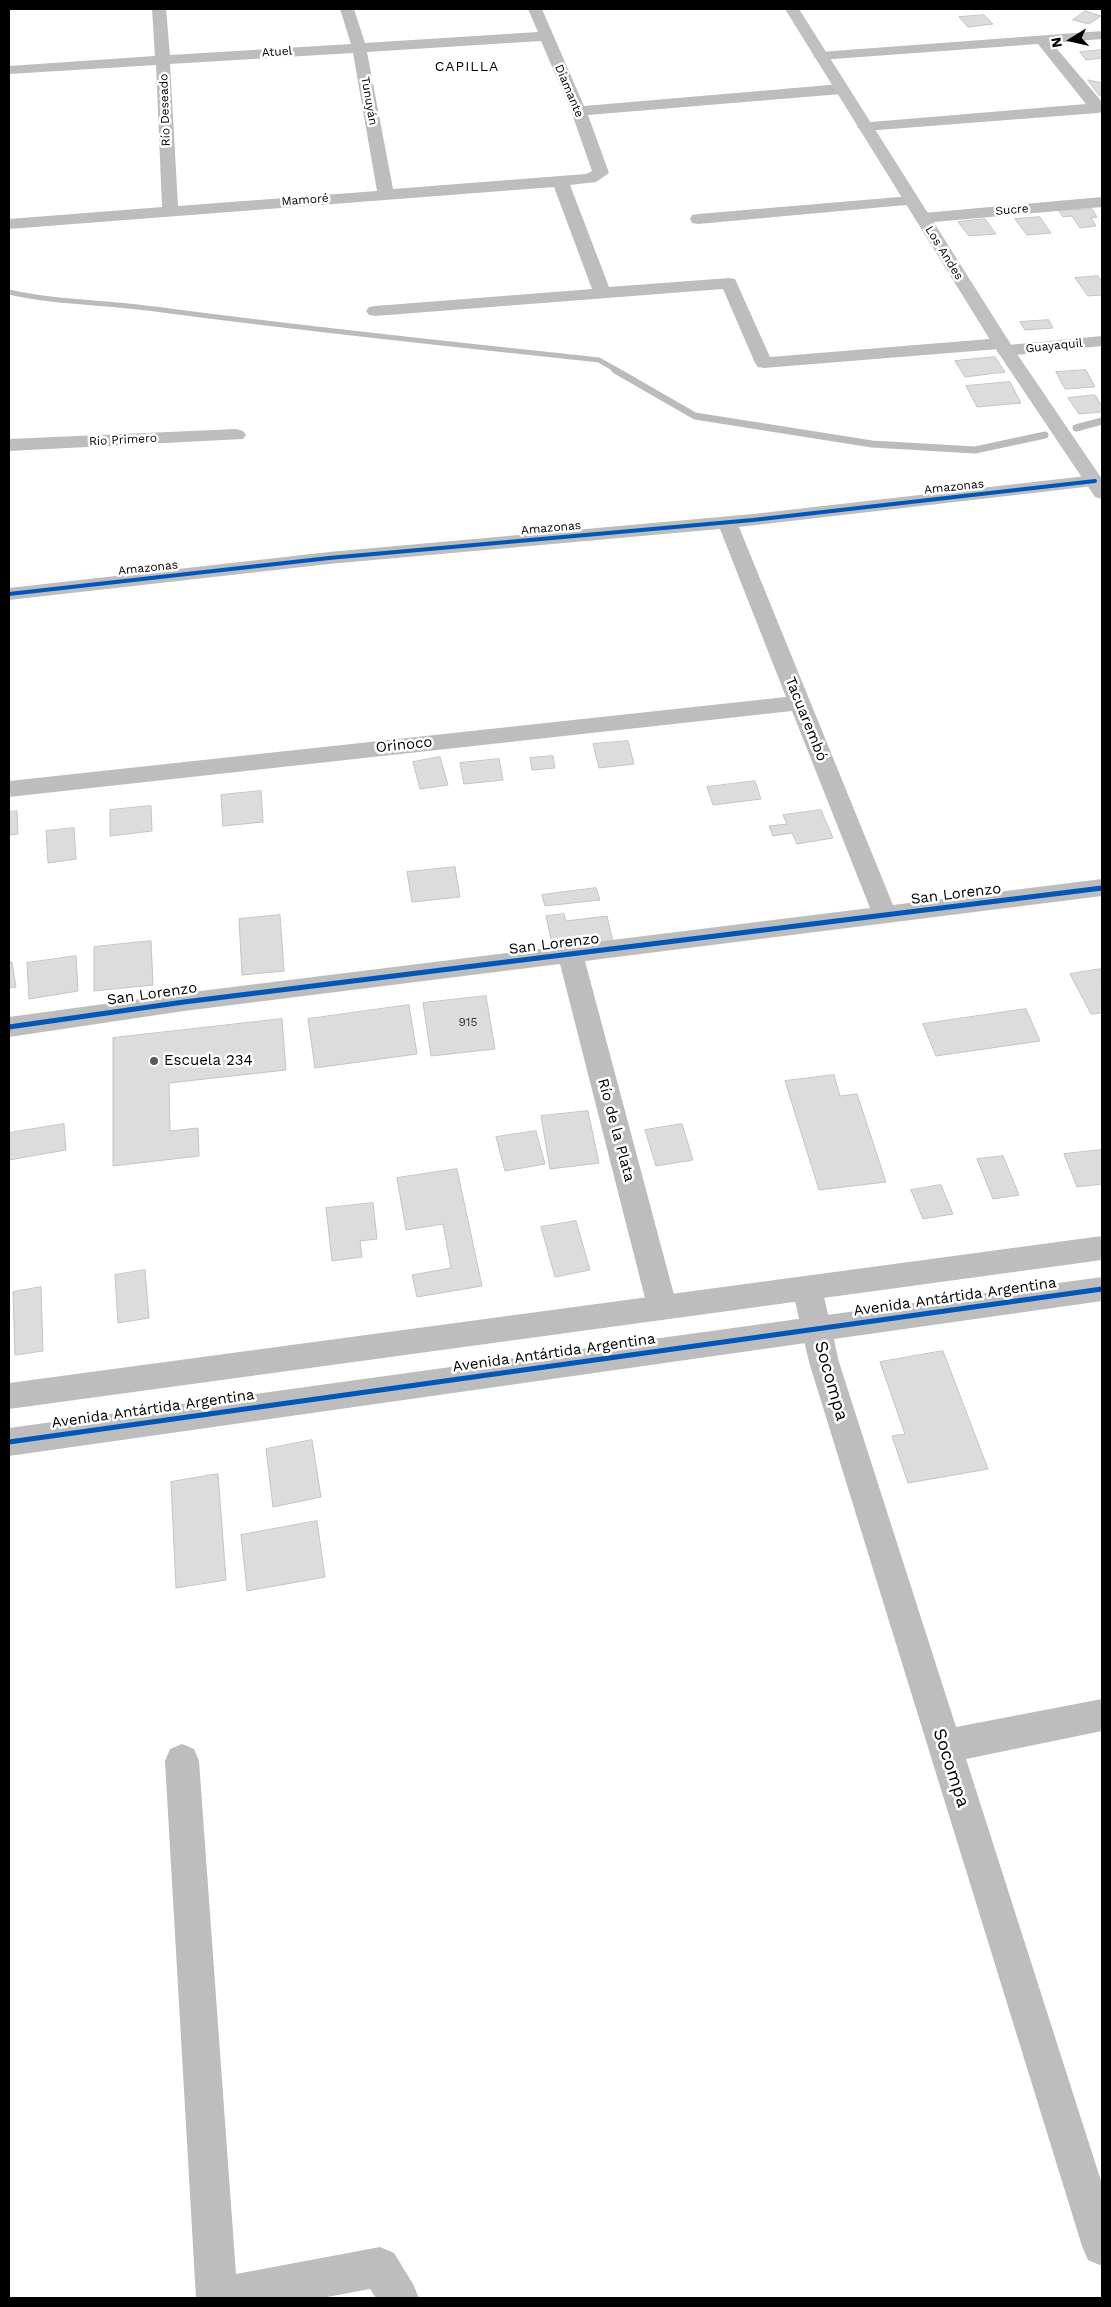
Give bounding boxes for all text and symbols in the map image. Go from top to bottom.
north arrow [1046,15,1096,65]
text: N [1047,36,1065,49]
street label: Atuel [261,44,293,60]
district label: CAPILLA [434,59,500,75]
street label: Diamante [551,62,587,120]
street label: Río Deseado [157,73,173,147]
street label: Tunuyán [358,76,380,126]
street label: Mamoré [281,191,329,209]
street label: Sucre [995,201,1029,219]
street label: Los Andes [922,223,966,283]
street label: Guayaquil [1025,336,1083,356]
street label: Río Primero [89,431,157,449]
street label: Amazonas [923,477,985,497]
street label: Amazonas [520,518,582,538]
street label: Amazonas [117,558,179,578]
street label: Tacuarembó [781,674,831,764]
street label: Orinoco [375,733,433,757]
street label: San Lorenzo [910,880,1002,908]
street label: San Lorenzo [508,930,600,958]
street label: San Lorenzo [106,979,198,1009]
house number: 915 [458,1015,478,1029]
place label: Escuela 234 [164,1052,253,1070]
marker: Escuela 234 [148,1055,160,1067]
street label: Río de la Plata [594,1076,638,1184]
street label: Avenida Antártida Argentina [853,1274,1057,1320]
street label: Avenida Antártida Argentina [452,1330,656,1376]
street label: Socompa [809,1339,853,1423]
street label: Avenida Antártida Argentina [51,1386,255,1432]
street label: Socompa [928,1726,974,1810]

